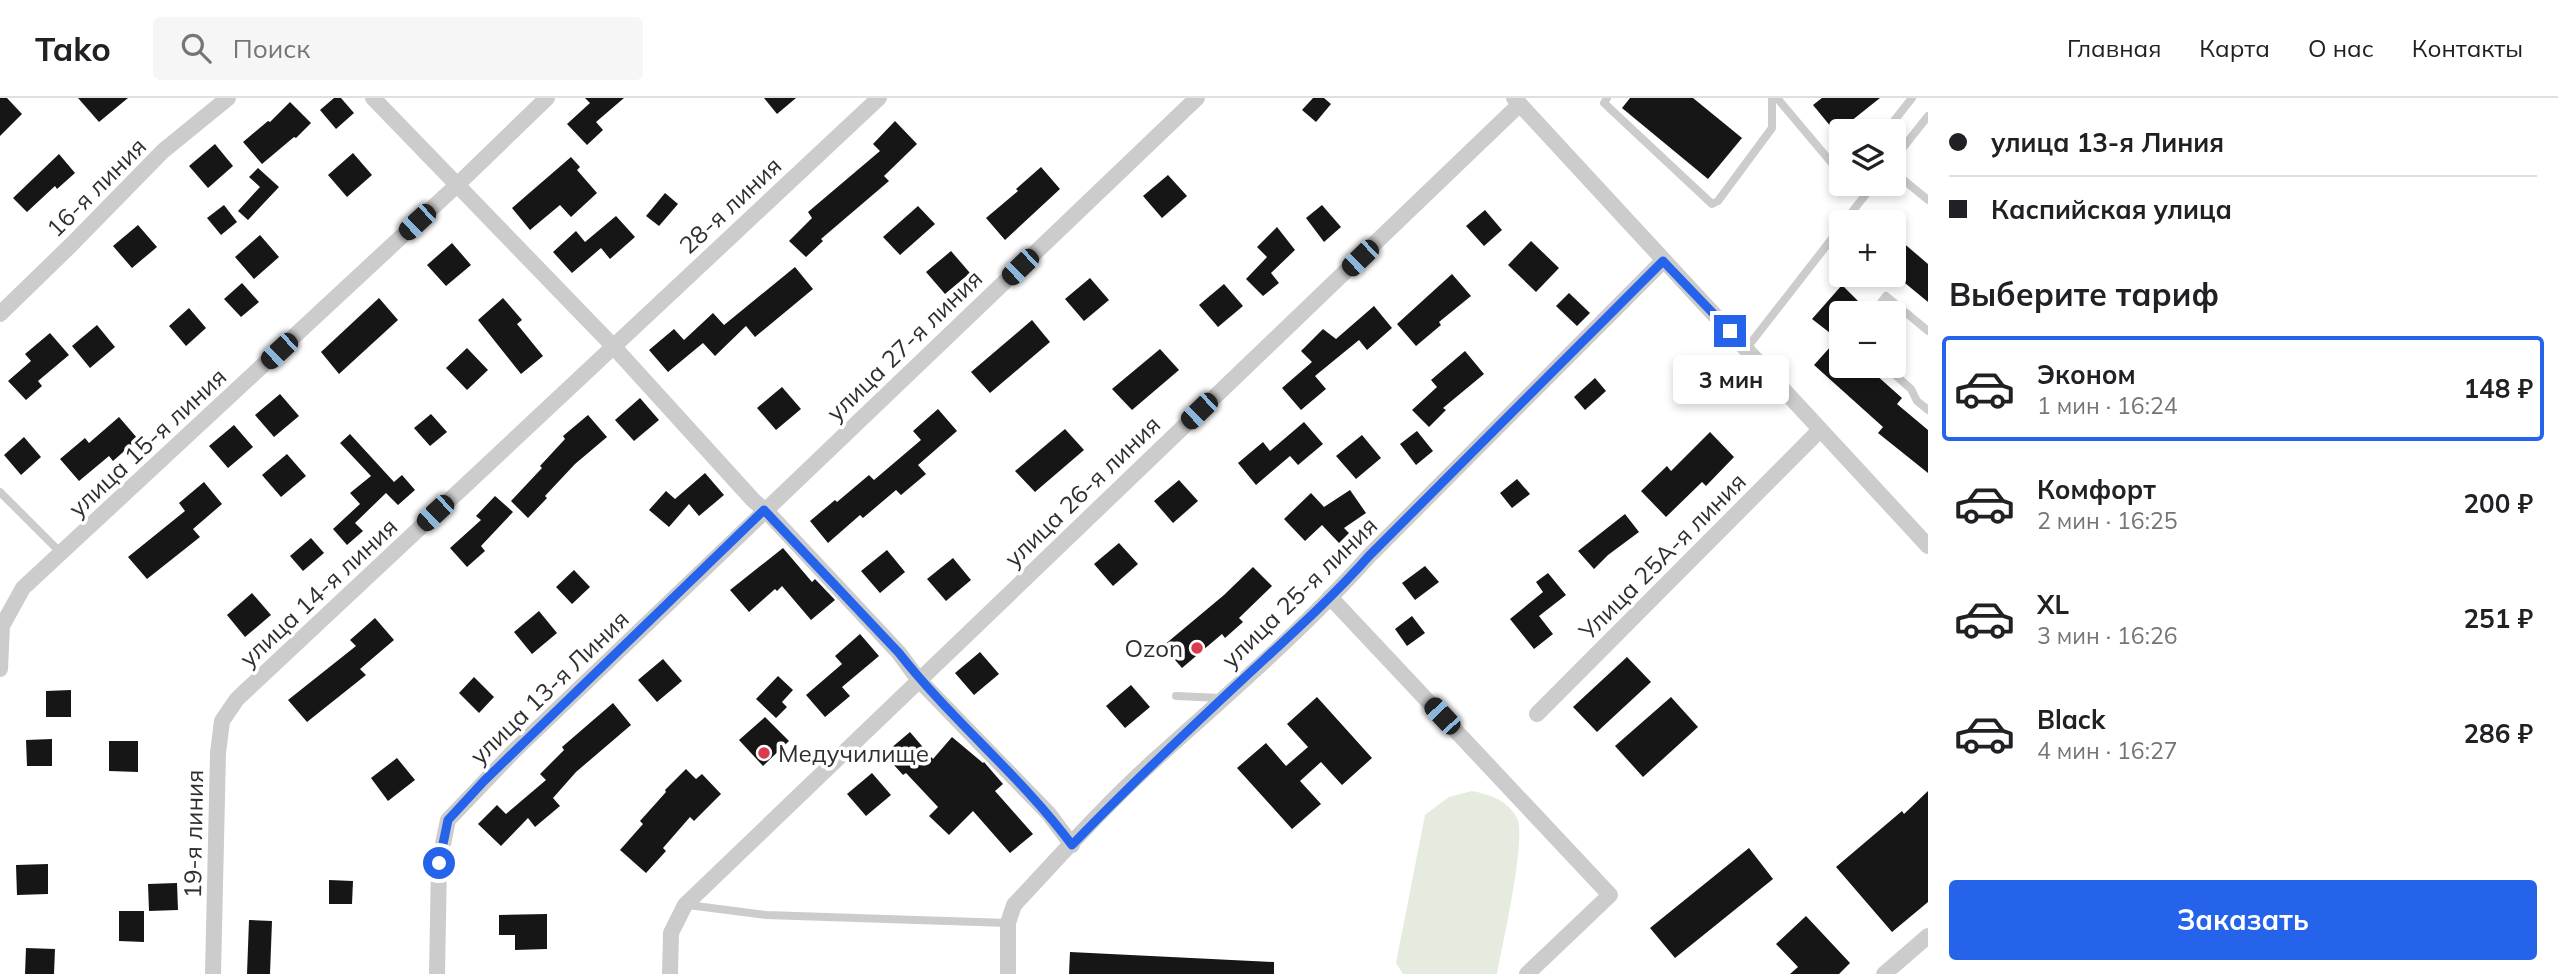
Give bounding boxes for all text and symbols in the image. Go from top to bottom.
search box [153,17,643,80]
text: Tako [35,28,111,69]
icon: search [177,29,215,67]
text: Поиск [233,32,310,65]
text: Главная [2067,33,2161,63]
text: Карта [2199,33,2270,63]
text: О нас [2308,33,2374,63]
text: Контакты [2412,33,2523,63]
map controls [1829,119,1906,378]
button: layers [1829,119,1906,196]
text: улица 13-я Линия [1991,126,2224,159]
street label: 16-я линия [40,131,152,243]
street label: 28-я линия [673,150,787,260]
text: Каспийская улица [1991,193,2232,226]
car [395,200,440,244]
button: + [1829,210,1906,287]
car [1338,236,1383,280]
car [998,245,1043,289]
street label: улица 27-я линия [820,263,988,427]
text: Выберите тариф [1949,274,2219,314]
button: − [1829,301,1906,378]
route end [1714,315,1746,347]
car [257,329,302,373]
callout: 3 мин [1672,356,1788,404]
icon: car [1953,357,2016,420]
text: Эконом [2037,358,2136,391]
street label: улица 15-я линия [62,361,232,523]
text: 3 мин [1699,365,1763,394]
text: 148 ₽ [2463,372,2533,405]
car [1177,389,1222,433]
text: 1 мин · 16:24 [2037,391,2177,420]
street label: улица 26-я линия [998,409,1166,573]
street label: Улица 25А-я линия [1572,466,1752,646]
icon: car [1953,472,2016,535]
text: Комфорт [2037,473,2156,506]
text: 200 ₽ [2463,487,2533,520]
car [413,491,458,535]
text: 2 мин · 16:25 [2037,506,2177,535]
street label: улица 25-я линия [1215,510,1383,674]
street label: улица 14-я линия [233,511,403,673]
icon: car [1953,587,2016,650]
text: XL [2037,588,2069,621]
text: 251 ₽ [2463,602,2533,635]
street label: улица 13-я Линия [463,604,635,770]
text: 3 мин · 16:26 [2037,621,2177,650]
place label: Ozon [1124,633,1183,663]
marker: Ozon [1189,640,1205,656]
car [1420,693,1465,739]
icon: car [1953,702,2016,765]
text: Black [2037,703,2105,736]
text: 286 ₽ [2463,717,2533,750]
text: 4 мин · 16:27 [2037,736,2177,765]
place label: Медучилище [778,738,929,768]
marker: Медучилище [756,745,772,761]
street label: 19-я линия [177,769,209,899]
route start [423,847,455,879]
button: Заказать [1949,880,2537,960]

